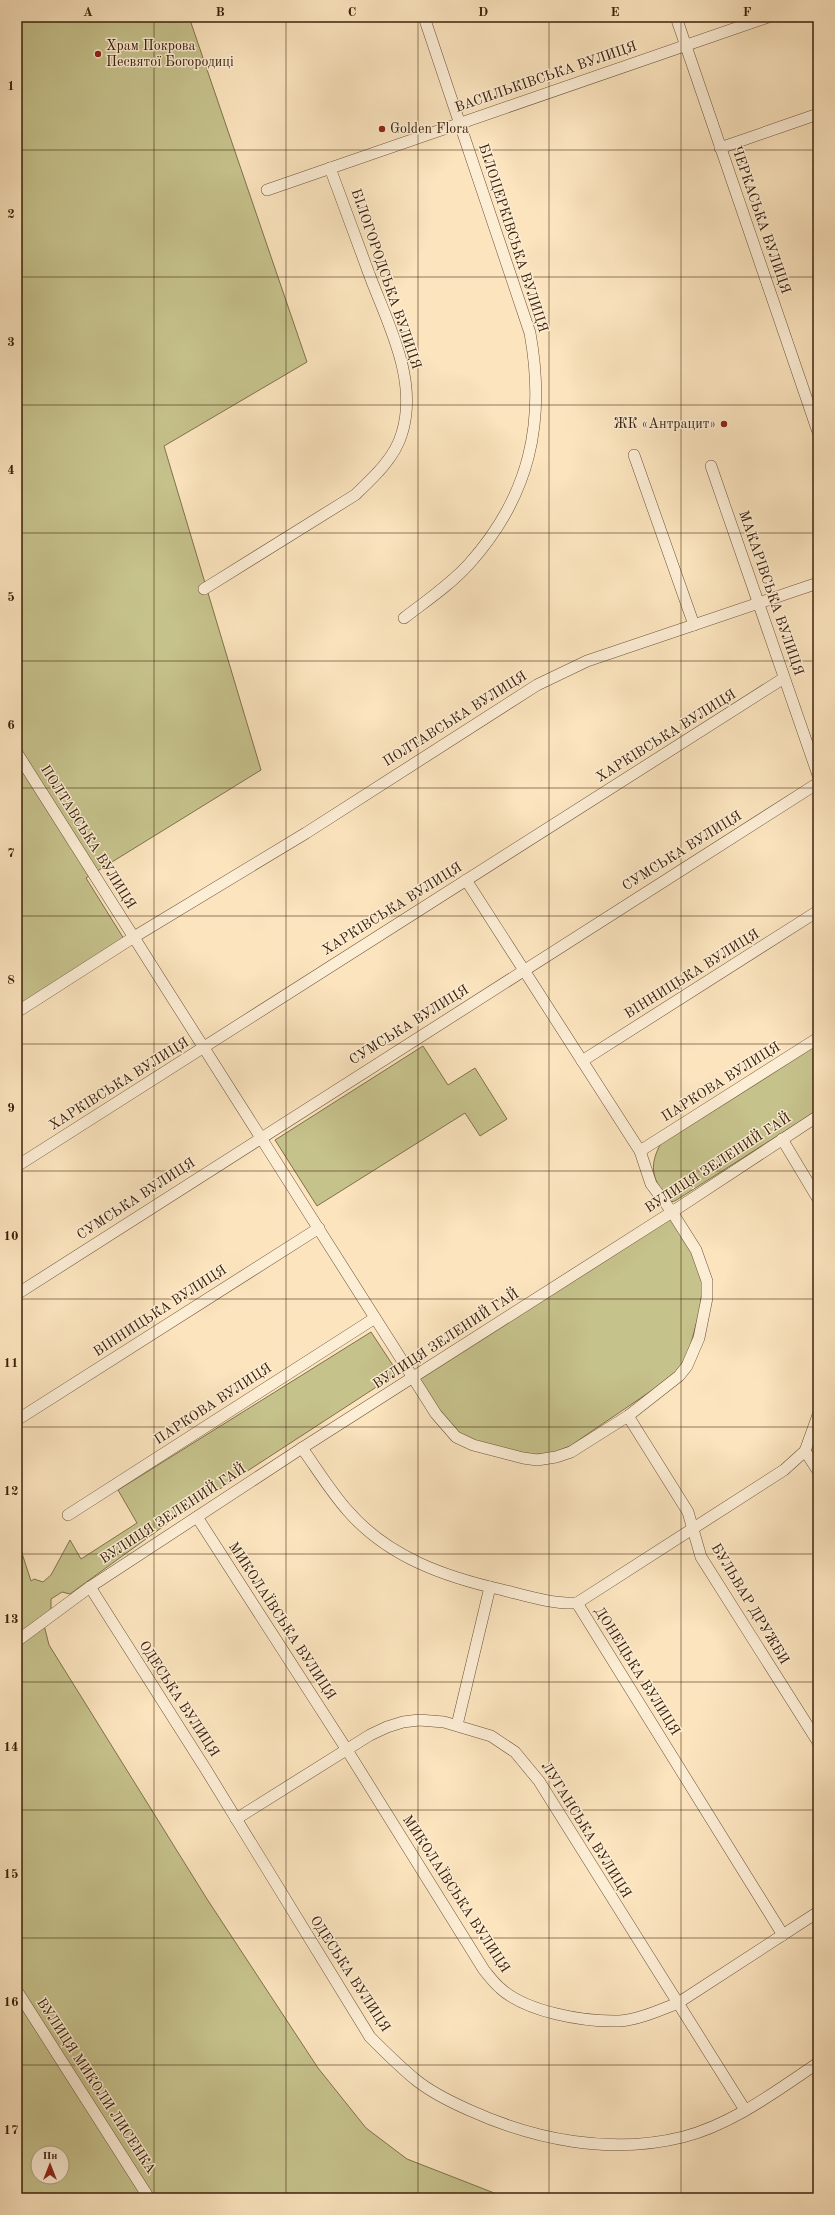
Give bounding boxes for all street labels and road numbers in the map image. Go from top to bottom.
street label: ВАСИЛЬКІВСЬКА ВУЛИЦЯ [453,39,639,115]
street label: БІЛОЦЕРКІВСЬКА ВУЛИЦЯ [476,142,550,334]
street label: ЧЕРКАСЬКА ВУЛИЦЯ [729,144,793,296]
street label: БІЛОГОРОДСЬКА ВУЛИЦЯ [348,187,424,371]
street label: МАКАРІВСЬКА ВУЛИЦЯ [736,509,806,677]
street label: ПОЛТАВСЬКА ВУЛИЦЯ [381,669,529,769]
street label: ХАРКІВСЬКА ВУЛИЦЯ [594,687,738,785]
street label: ПОЛТАВСЬКА ВУЛИЦЯ [38,763,138,911]
street label: СУМСЬКА ВУЛИЦЯ [620,809,744,893]
street label: ХАРКІВСЬКА ВУЛИЦЯ [320,860,464,958]
street label: ВІННИЦЬКА ВУЛИЦЯ [622,927,762,1021]
street label: СУМСЬКА ВУЛИЦЯ [347,983,471,1067]
street label: ХАРКІВСЬКА ВУЛИЦЯ [47,1035,191,1133]
street label: ПАРКОВА ВУЛИЦЯ [659,1040,783,1124]
street label: ВУЛИЦЯ ЗЕЛЕНИЙ ГАЙ [640,1107,794,1215]
street label: СУМСЬКА ВУЛИЦЯ [74,1156,198,1242]
street label: ВІННИЦЬКА ВУЛИЦЯ [91,1263,229,1359]
street label: ВУЛИЦЯ ЗЕЛЕНИЙ ГАЙ [368,1283,522,1391]
street label: ПАРКОВА ВУЛИЦЯ [152,1361,274,1447]
street label: ВУЛИЦЯ ЗЕЛЕНИЙ ГАЙ [95,1458,249,1566]
street label: МИКОЛАЇВСЬКА ВУЛИЦЯ [226,1538,341,1702]
street label: БУЛЬВАР ДРУЖБИ [708,1541,792,1667]
street label: ДОНЕЦЬКА ВУЛИЦЯ [592,1604,682,1738]
street label: ОДЕСЬКА ВУЛИЦЯ [136,1639,222,1759]
street label: ЛУГАНСЬКА ВУЛИЦЯ [538,1760,634,1900]
street label: МИКОЛАЇВСЬКА ВУЛИЦЯ [400,1811,515,1975]
street label: ОДЕСЬКА ВУЛИЦЯ [307,1914,393,2034]
street label: ВУЛИЦЯ МИКОЛИ ЛИСЕНКА [34,1996,158,2176]

